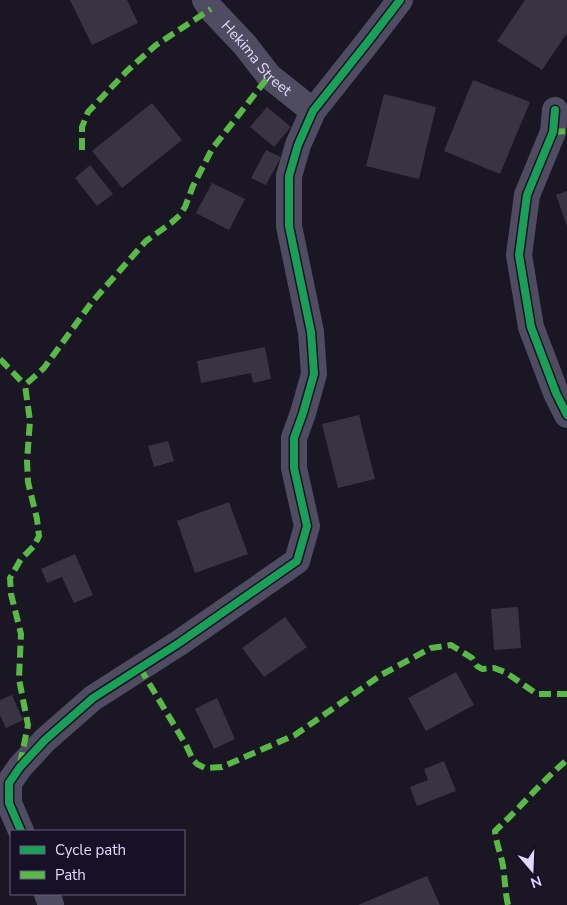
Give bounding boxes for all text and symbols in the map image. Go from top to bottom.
street label: Hekima Street [217,16,297,101]
legend [10,830,185,895]
text: Cycle path [55,840,126,860]
north arrow [507,845,557,895]
text: Path [55,865,86,885]
text: N [528,871,544,893]

